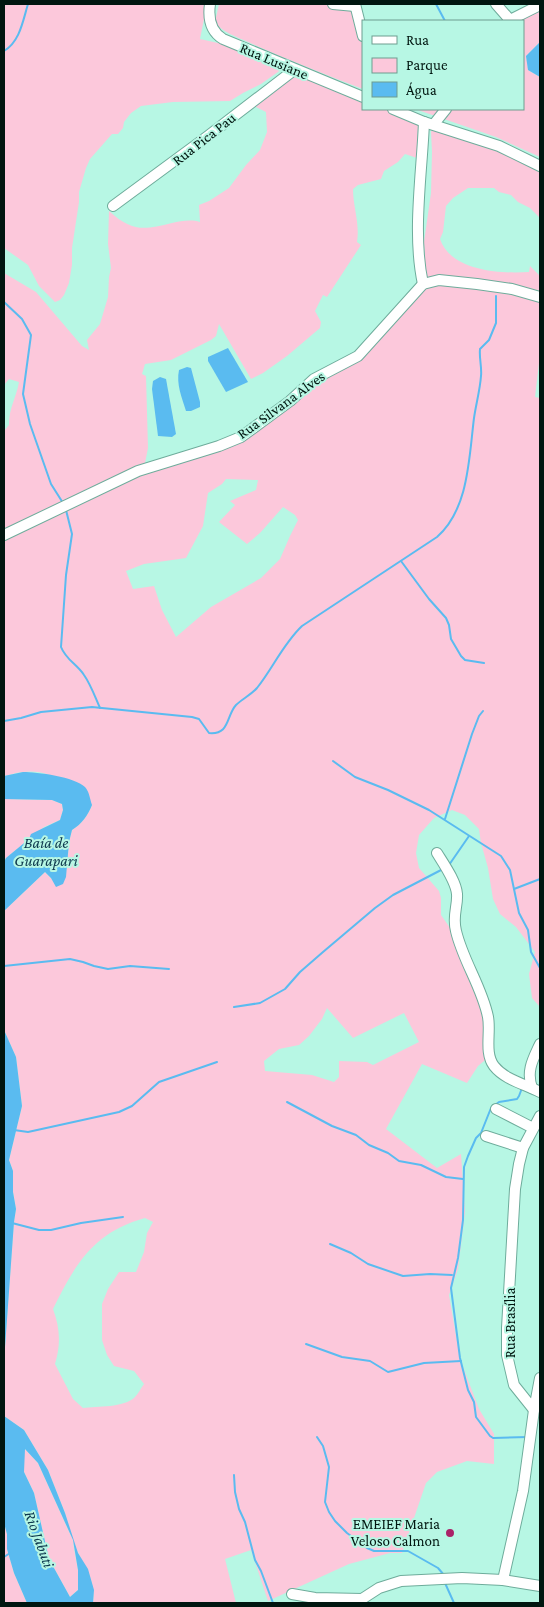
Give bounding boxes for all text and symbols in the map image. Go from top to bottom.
legend [362,20,524,110]
text: Rua [406,32,429,48]
street label: Rua Lusiane [237,39,311,83]
text: Parque [406,57,448,74]
text: Água [406,82,437,99]
street label: Rua Pica Pau [169,109,239,169]
street label: Rua Silvana Alves [234,368,328,442]
water label: Baía de Guarapari [14,834,78,870]
street label: Rua Brasília [502,1288,518,1358]
water label: Rio Jabuti [20,1508,58,1571]
place label: EMEIEF Maria Veloso Calmon [351,1516,440,1549]
marker: EMEIEF Maria Veloso Calmon [444,1527,456,1539]

